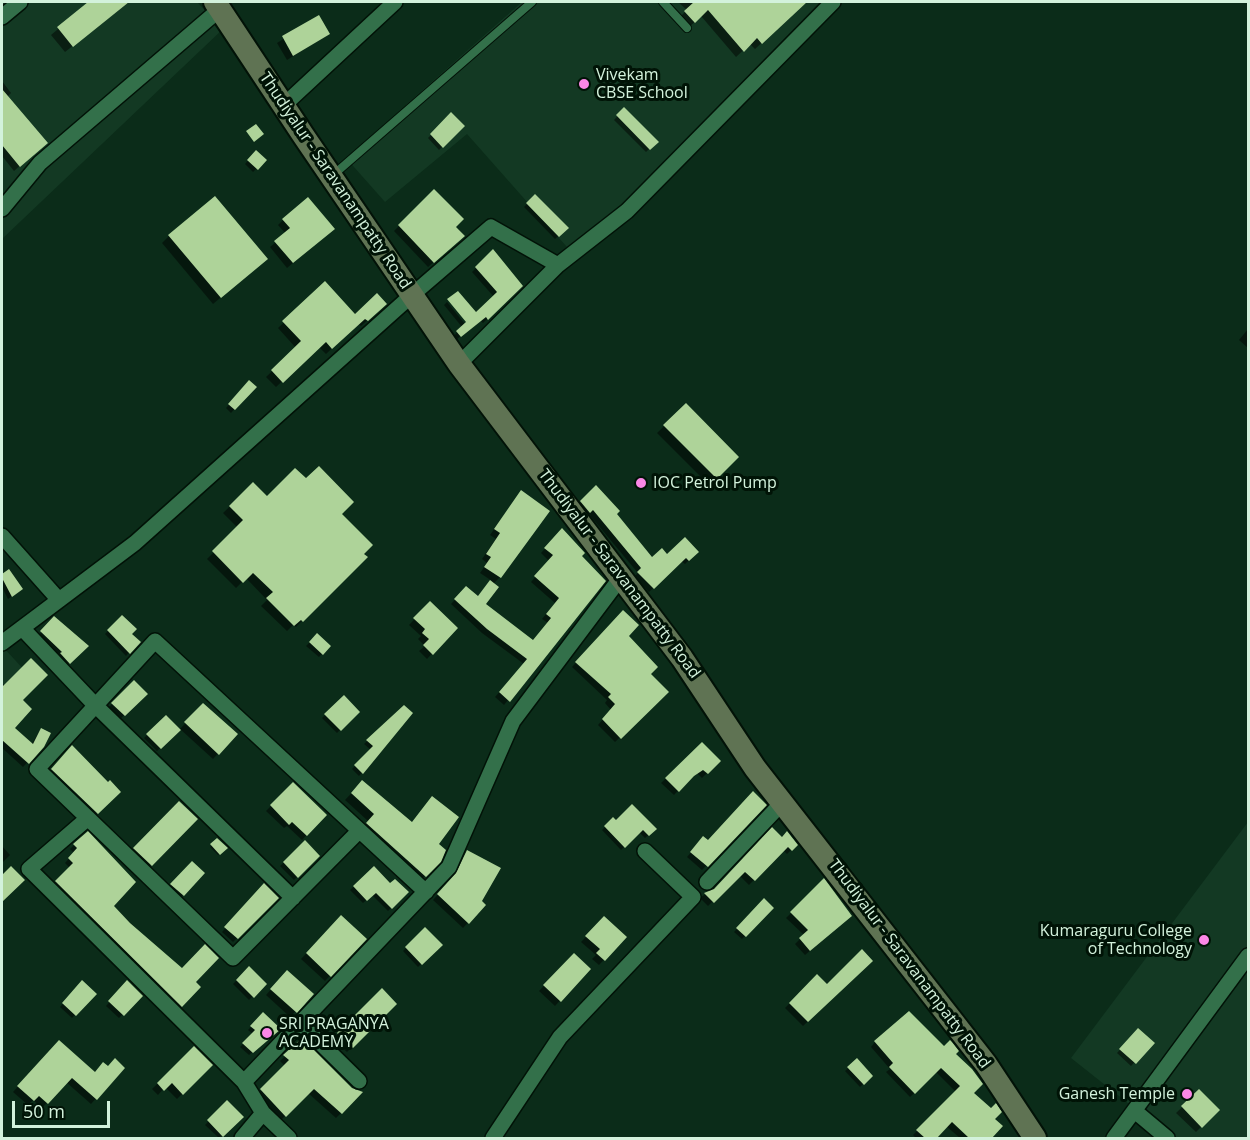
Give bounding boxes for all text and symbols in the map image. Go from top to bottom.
place label: Vivekam CBSE School [596,65,688,103]
street label: Thudiyalur - Saravanampatty Road [255,69,415,293]
marker: Vivekam CBSE School [577,77,591,91]
street label: Thudiyalur - Saravanampatty Road [534,466,704,682]
place label: IOC Petrol Pump [653,473,777,493]
marker: IOC Petrol Pump [634,476,648,490]
street label: Thudiyalur - Saravanampatty Road [824,856,994,1072]
place label: Kumaraguru College of Technology [1040,921,1192,959]
marker: Kumaraguru College of Technology [1197,933,1211,947]
place label: SRI PRAGANYA ACADEMY [279,1014,389,1052]
marker: SRI PRAGANYA ACADEMY [260,1026,274,1040]
place label: Ganesh Temple [1059,1084,1175,1104]
marker: Ganesh Temple [1180,1087,1194,1101]
scale bar [15,1089,112,1127]
text: 50 m [23,1099,65,1123]

